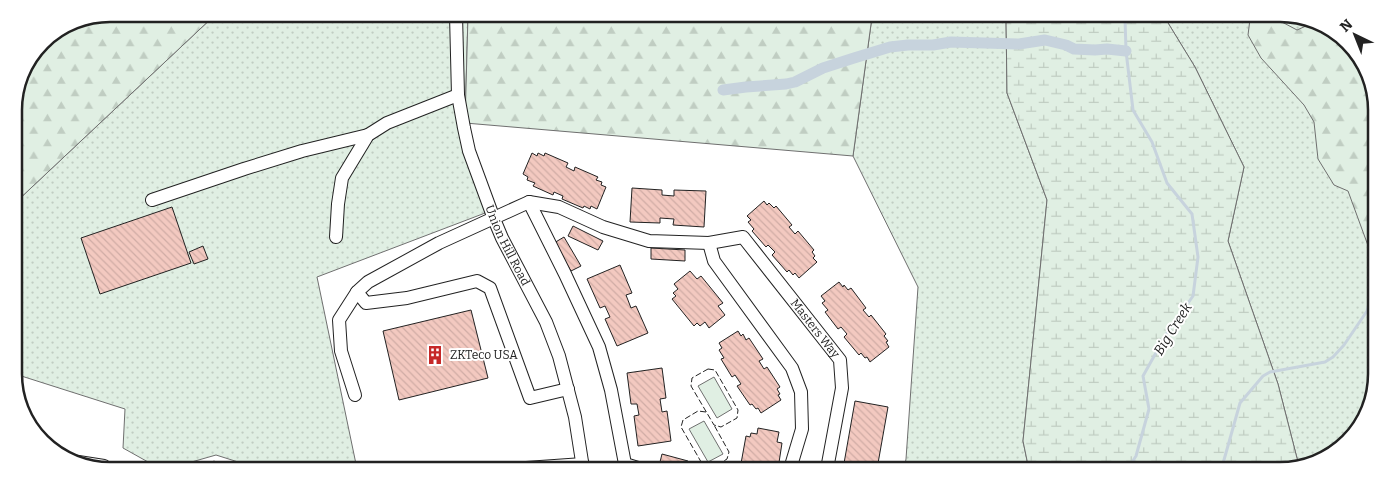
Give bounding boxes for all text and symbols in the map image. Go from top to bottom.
north arrow [1330,10,1380,60]
text: N [1337,16,1356,36]
street label: Union Hill Road [482,203,533,288]
street label: Masters Way [788,296,843,361]
water label: Big Creek [1150,299,1196,358]
building icon: ZKTeco USA [424,344,446,366]
place label: ZKTeco USA [450,348,518,362]

